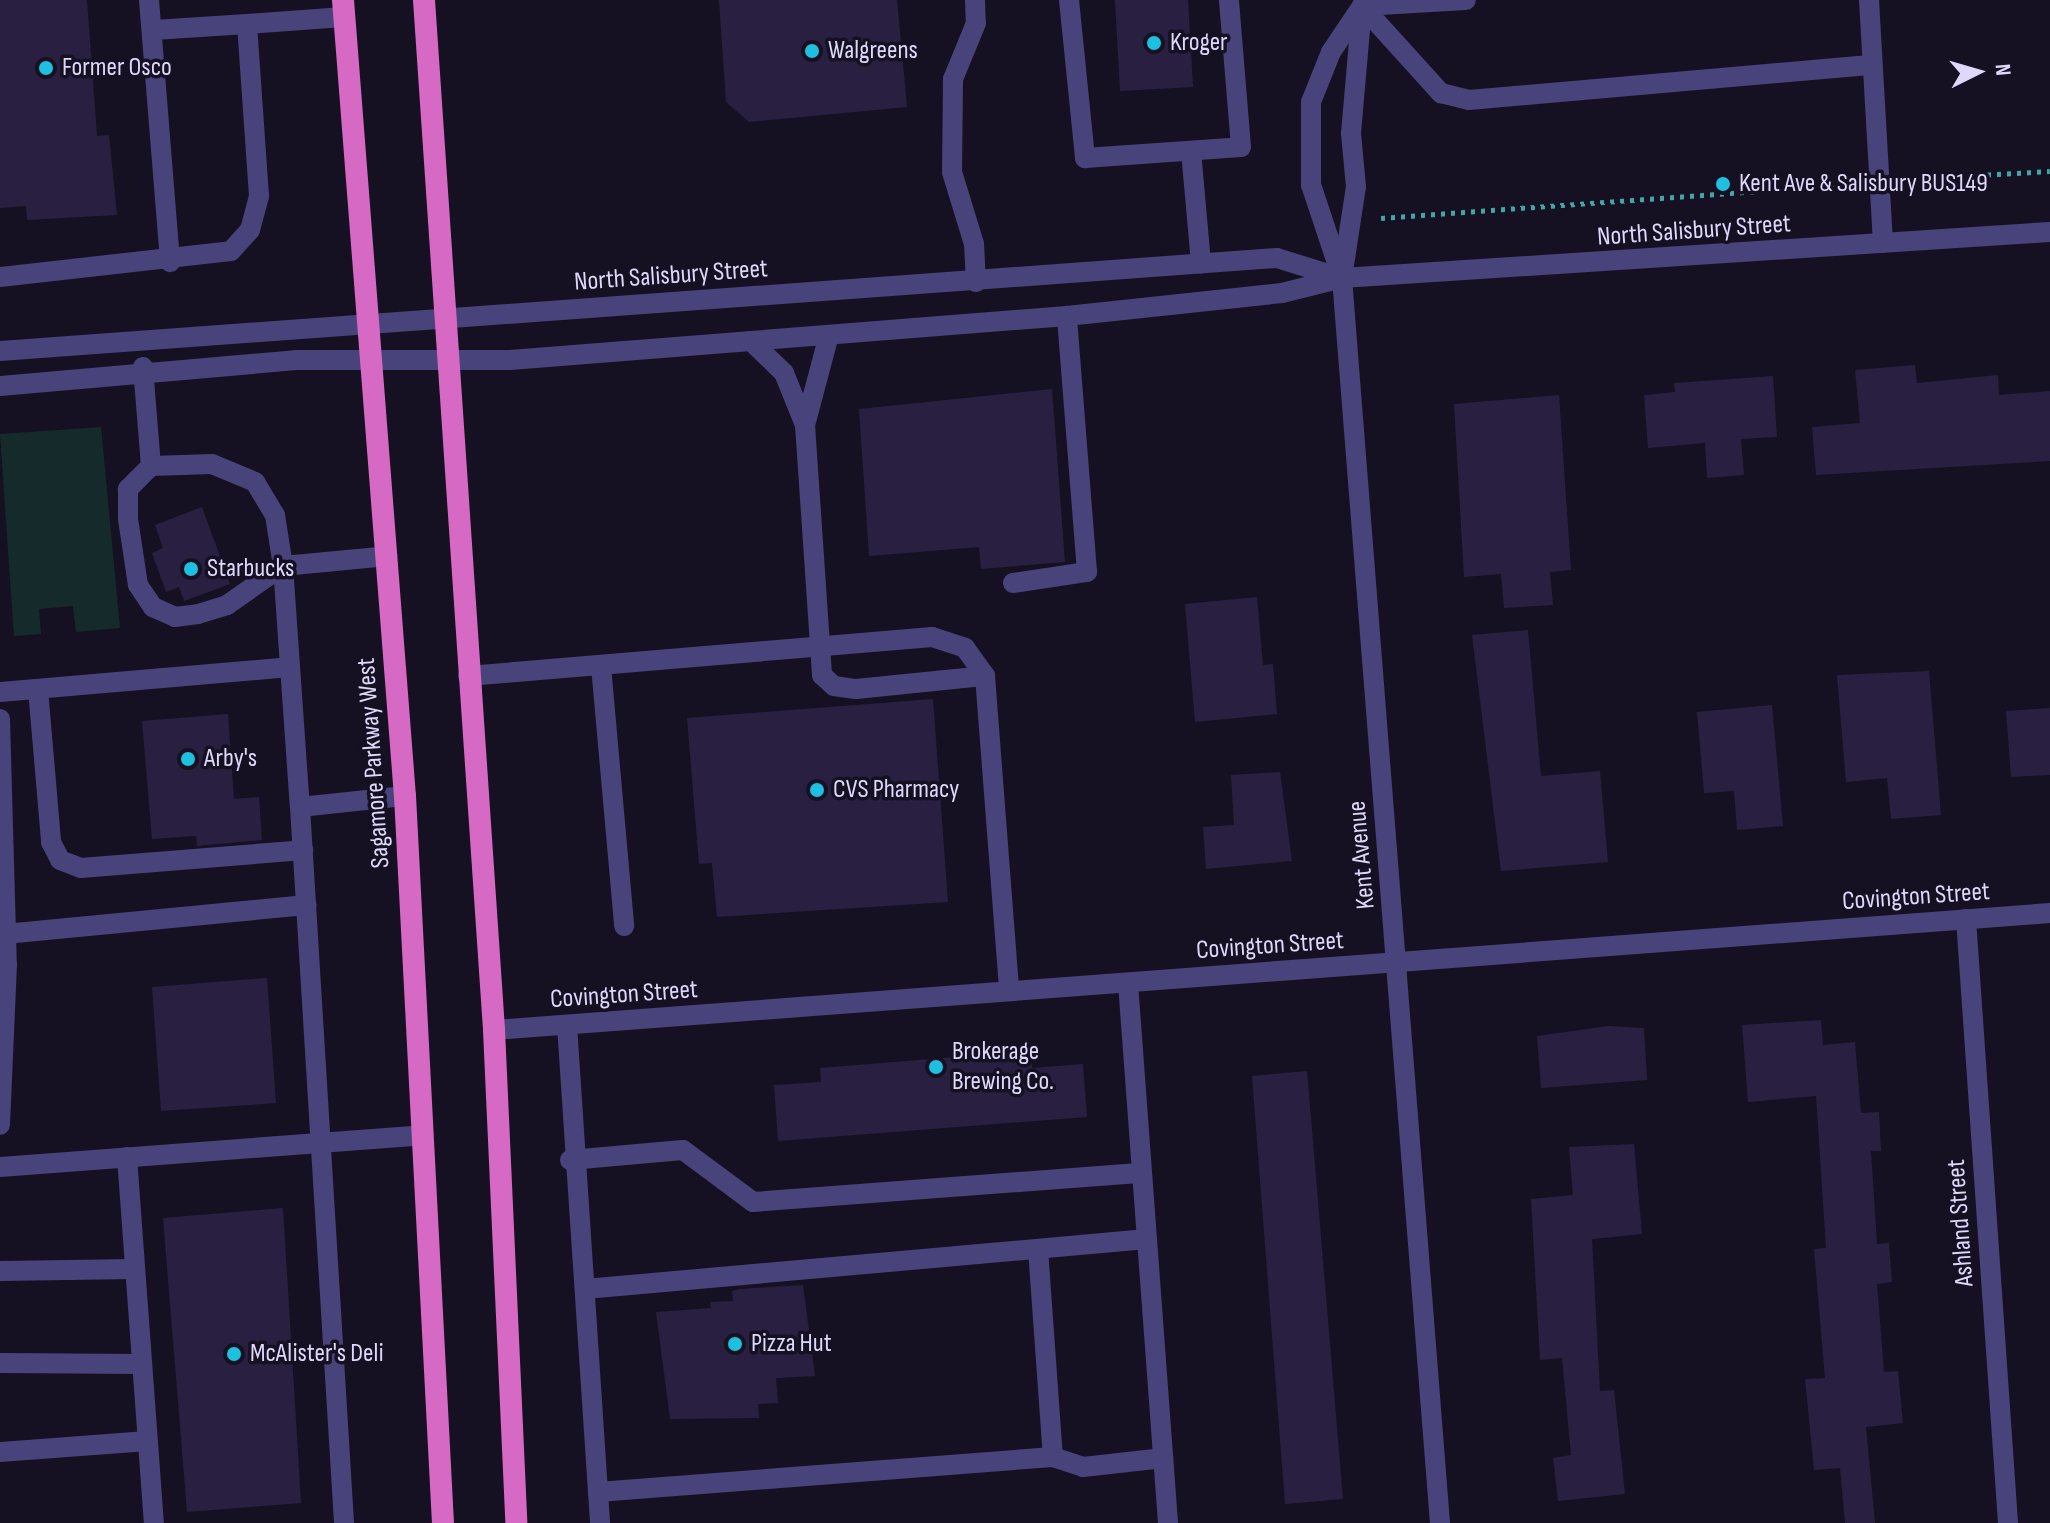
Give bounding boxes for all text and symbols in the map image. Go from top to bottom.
place label: Kroger [1170,27,1228,59]
north arrow [1938,32,2018,112]
marker: Kroger [1145,34,1163,52]
place label: Walgreens [828,35,918,67]
marker: Walgreens [803,42,821,60]
place label: Former Osco [62,52,172,84]
marker: Former Osco [37,59,55,77]
text: N [1988,63,2016,77]
place label: Kent Ave & Salisbury BUS149 [1739,168,1988,200]
marker: Kent Ave & Salisbury BUS149 [1714,175,1732,193]
street label: North Salisbury Street [1596,209,1792,253]
street label: North Salisbury Street [573,254,769,298]
place label: Starbucks [207,553,294,585]
marker: Starbucks [182,560,200,578]
street label: Sagamore Parkway West [351,657,397,869]
place label: Arby's [204,743,257,775]
marker: Arby's [179,750,197,768]
place label: CVS Pharmacy [833,774,959,806]
marker: CVS Pharmacy [808,781,826,799]
street label: Kent Avenue [1342,799,1382,911]
street label: Covington Street [1841,876,1991,918]
street label: Covington Street [1195,925,1345,967]
street label: Covington Street [549,974,699,1016]
place label: Brokerage Brewing Co. [952,1036,1054,1098]
marker: Brokerage Brewing Co. [927,1058,945,1076]
street label: Ashland Street [1941,1158,1981,1288]
place label: Pizza Hut [751,1328,832,1360]
marker: Pizza Hut [726,1335,744,1353]
place label: McAlister's Deli [250,1338,384,1370]
marker: McAlister's Deli [225,1345,243,1363]

